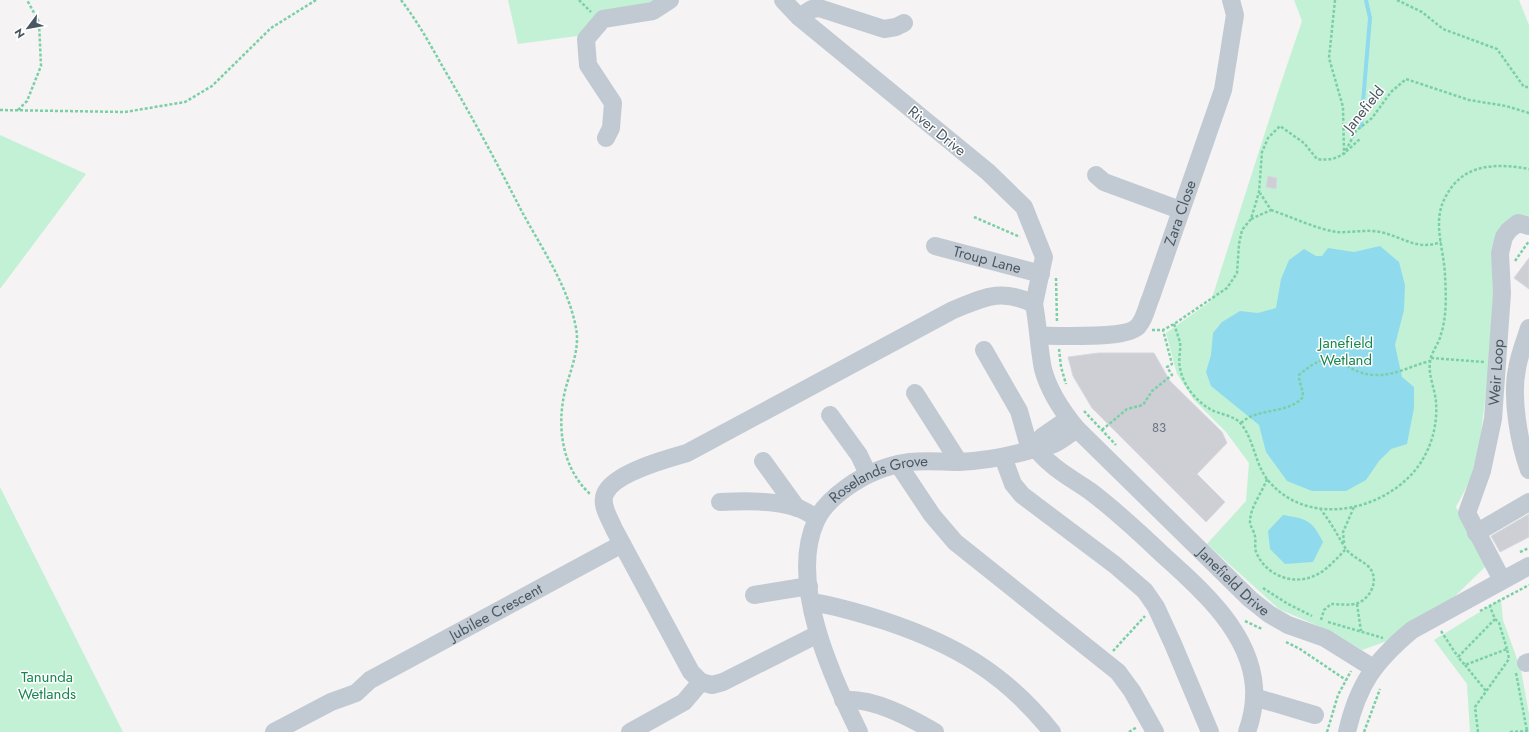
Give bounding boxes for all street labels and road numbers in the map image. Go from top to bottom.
street label: Janefield [1337,81,1390,139]
street label: River Drive [903,101,971,162]
street label: Zara Close [1159,177,1202,249]
street label: Troup Lane [951,240,1024,279]
street label: Weir Loop [1483,338,1510,407]
street label: Roselands Grove [824,450,928,508]
street label: Janefield Drive [1191,541,1275,622]
street label: Jubilee Crescent [444,578,547,647]

